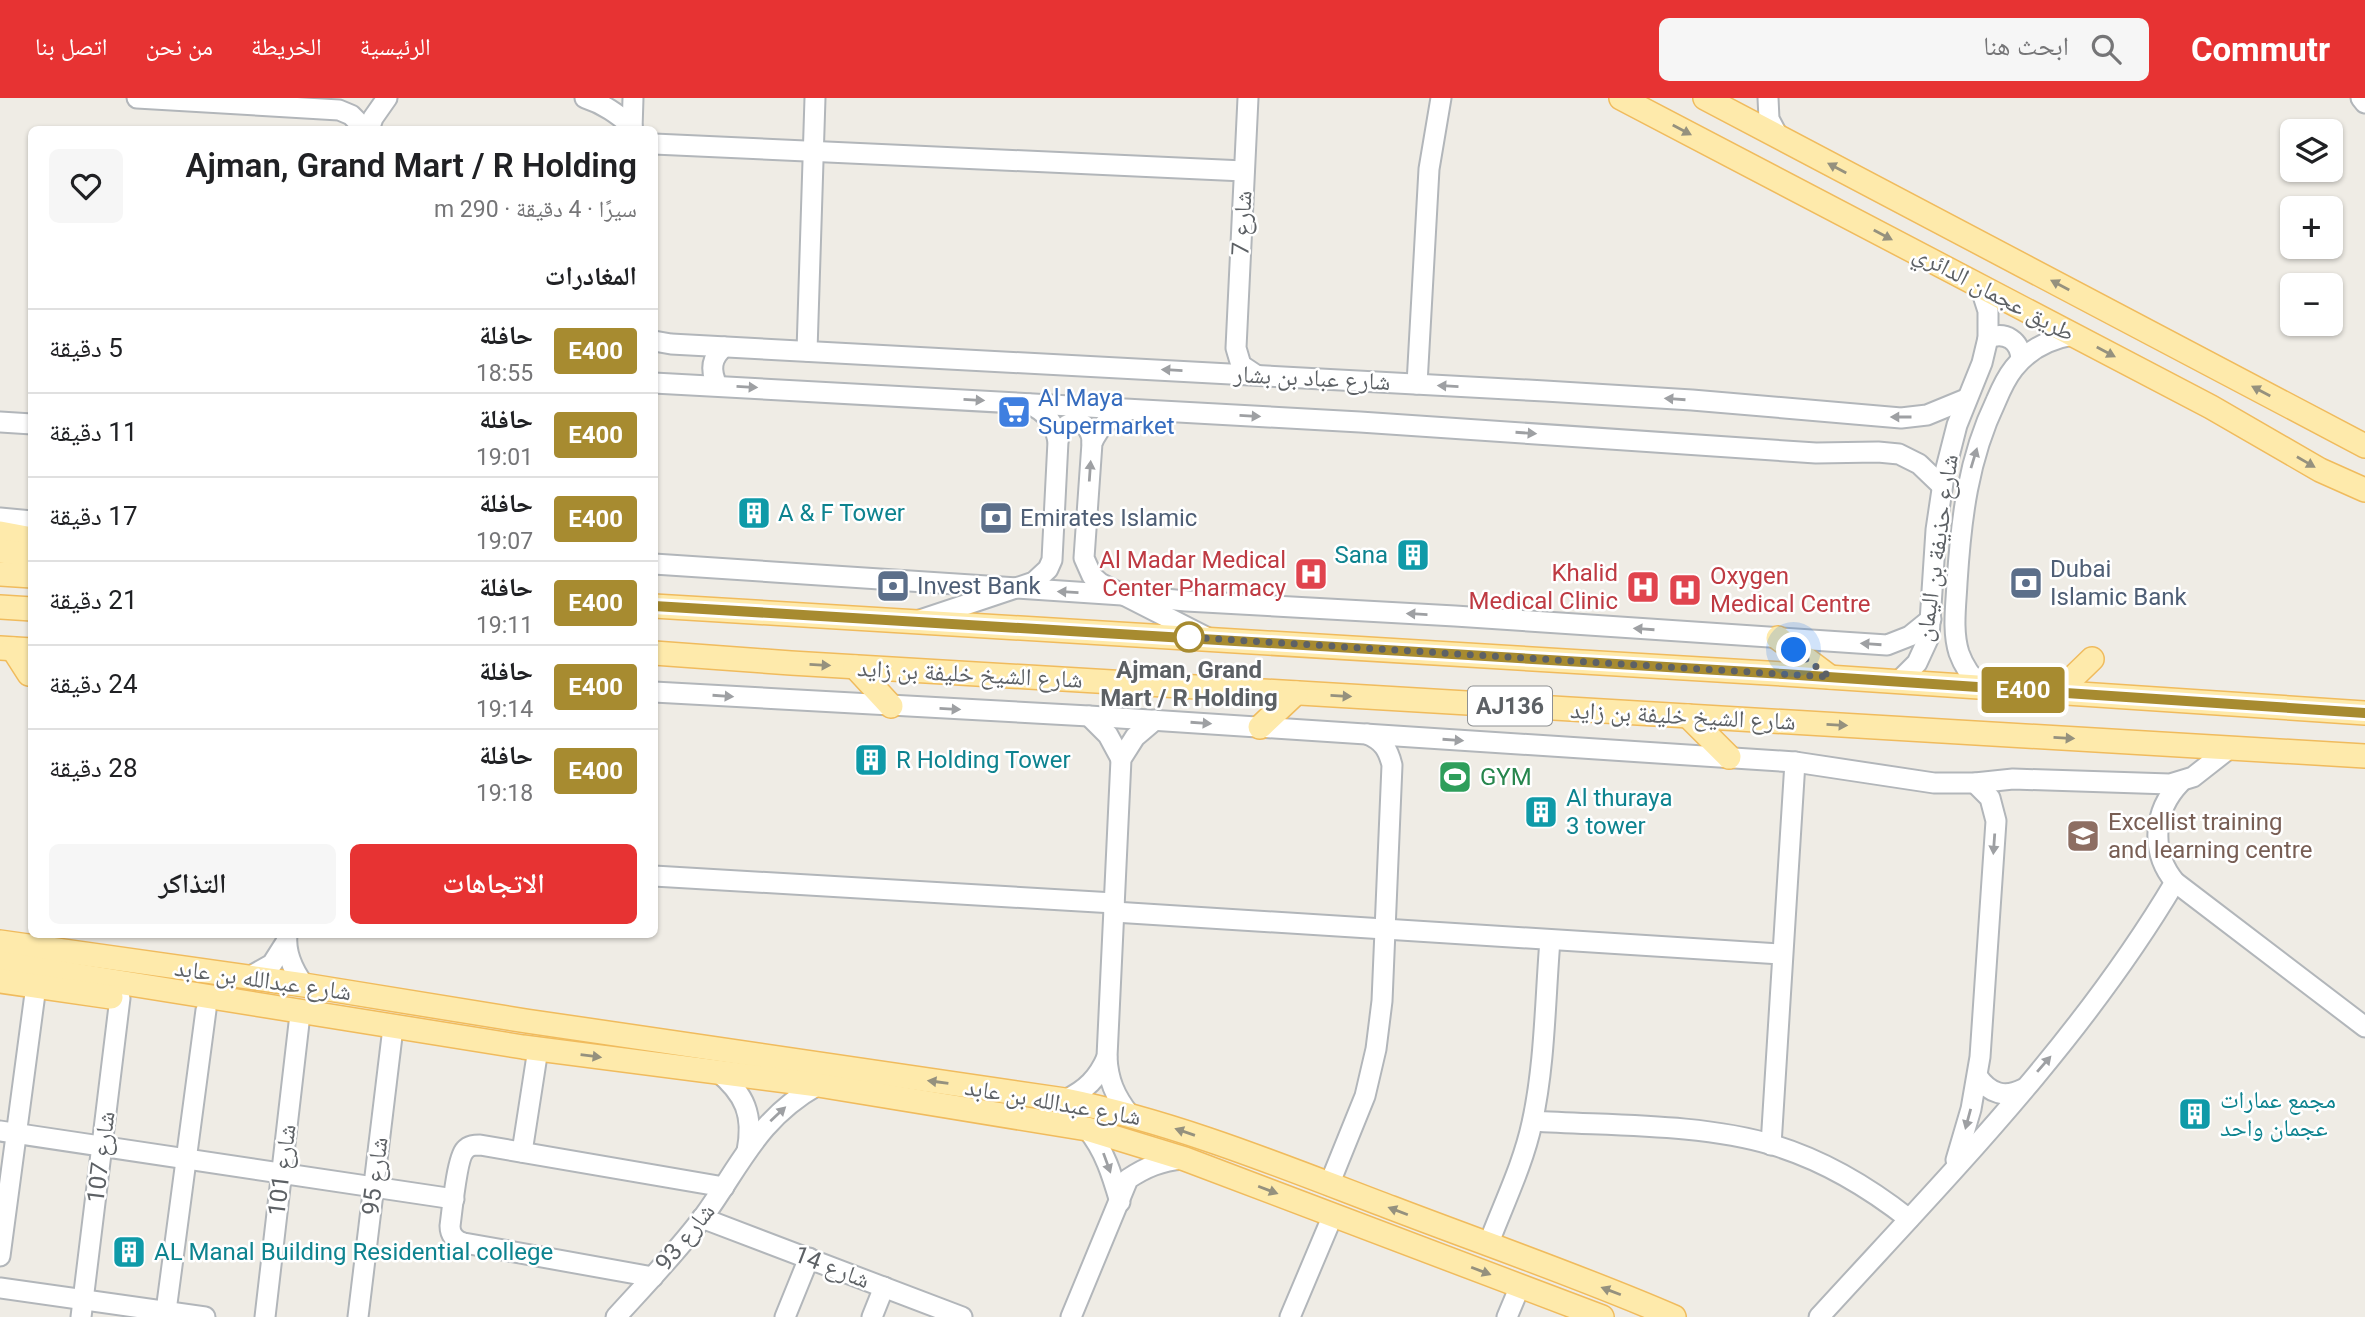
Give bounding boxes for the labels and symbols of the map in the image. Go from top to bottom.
one-way arrow [1672,124,1692,135]
one-way arrow [1827,162,1847,173]
street label: شارع 7 [1226,190,1259,256]
one-way arrow [1873,230,1893,241]
street label: طريق عجمان الدائري [1906,239,2079,352]
one-way arrow [2050,279,2070,291]
one-way arrow [2097,346,2117,358]
street label: شارع عباد بن بشار [1232,360,1391,397]
one-way arrow [1160,365,1182,376]
one-way arrow [1436,380,1458,391]
one-way arrow [736,382,758,393]
place label: Al Maya Supermarket [1038,384,1175,440]
one-way arrow [2251,385,2271,397]
supermarket icon: Al Maya Supermarket [995,393,1033,431]
one-way arrow [1663,394,1685,405]
one-way arrow [963,395,985,406]
one-way arrow [1240,411,1262,422]
one-way arrow [1890,411,1912,423]
one-way arrow [1515,428,1537,439]
one-way arrow [1970,447,1980,468]
street label: شارع حذيفة بن اليمان [1910,453,1965,643]
one-way arrow [2296,456,2315,468]
one-way arrow [1085,460,1096,482]
building icon: A & F Tower [735,494,773,532]
place label: A & F Tower [778,499,905,527]
bank icon: Emirates Islamic [977,499,1015,537]
place label: Emirates Islamic [1020,504,1197,532]
building icon: Sana [1394,536,1432,574]
place label: Sana [1334,541,1388,569]
place label: Al Madar Medical Center Pharmacy [1099,546,1287,602]
hospital icon: Al Madar Medical Center Pharmacy [1292,555,1330,593]
place label: Dubai Islamic Bank [2050,555,2187,611]
place label: Khalid Medical Clinic [1469,559,1618,615]
place label: Oxygen Medical Centre [1710,562,1871,618]
bank icon: Dubai Islamic Bank [2007,564,2045,602]
bank icon: Invest Bank [874,567,912,605]
hospital icon: Khalid Medical Clinic [1624,568,1662,606]
hospital icon: Oxygen Medical Centre [1666,571,1704,609]
place label: Invest Bank [917,572,1041,600]
one-way arrow [1056,586,1078,597]
one-way arrow [1406,608,1428,619]
marker: Ajman, Grand Mart / R Holding [1174,622,1204,652]
one-way arrow [1633,623,1655,634]
your location [1776,632,1811,667]
one-way arrow [1860,638,1882,649]
street label: شارع الشيخ خليفة بن زايد [856,654,1084,695]
place label: Ajman, Grand Mart / R Holding [1100,656,1278,712]
one-way arrow [810,660,832,671]
line badge: E400 [1974,667,2072,713]
road number: AJ136 [1468,686,1552,726]
one-way arrow [1330,690,1352,701]
one-way arrow [712,691,734,702]
street label: شارع الشيخ خليفة بن زايد [1569,696,1797,737]
one-way arrow [939,704,961,715]
one-way arrow [1191,718,1213,729]
one-way arrow [1826,720,1848,731]
one-way arrow [2053,733,2075,744]
one-way arrow [1442,734,1464,745]
building icon: R Holding Tower [852,741,890,779]
place label: R Holding Tower [896,746,1071,774]
sports icon: GYM [1436,758,1474,796]
place label: GYM [1480,763,1532,791]
place label: Al thuraya 3 tower [1566,784,1673,840]
building icon: Al thuraya 3 tower [1522,793,1560,831]
place label: Excellist training and learning centre [2108,808,2312,864]
school or university icon: Excellist training and learning centre [2064,817,2102,855]
one-way arrow [1989,833,2000,855]
street label: شارع عبدالله بن عابد [173,954,353,1007]
one-way arrow [580,1050,602,1061]
one-way arrow [2036,1056,2051,1073]
street label: شارع عبدالله بن عابد [963,1073,1143,1132]
one-way arrow [927,1076,949,1087]
place label: مجمع عمارات عجمان واحد [2220,1086,2336,1142]
building icon: مجمع عمارات عجمان واحد [2176,1095,2214,1133]
one-way arrow [769,1106,786,1122]
one-way arrow [1963,1109,1973,1130]
street label: شارع 107 [81,1110,121,1205]
street label: شارع 101 [262,1123,302,1218]
one-way arrow [1174,1126,1195,1137]
street label: شارع 95 [356,1135,395,1217]
one-way arrow [1102,1153,1113,1174]
one-way arrow [1258,1185,1279,1196]
street label: شارع 93 [649,1198,721,1277]
one-way arrow [1387,1205,1408,1216]
building icon: AL Manal Building Residential college [110,1233,148,1271]
place label: AL Manal Building Residential college [154,1238,553,1266]
street label: شارع 14 [790,1240,874,1295]
one-way arrow [1470,1266,1491,1277]
one-way arrow [1600,1286,1621,1297]

